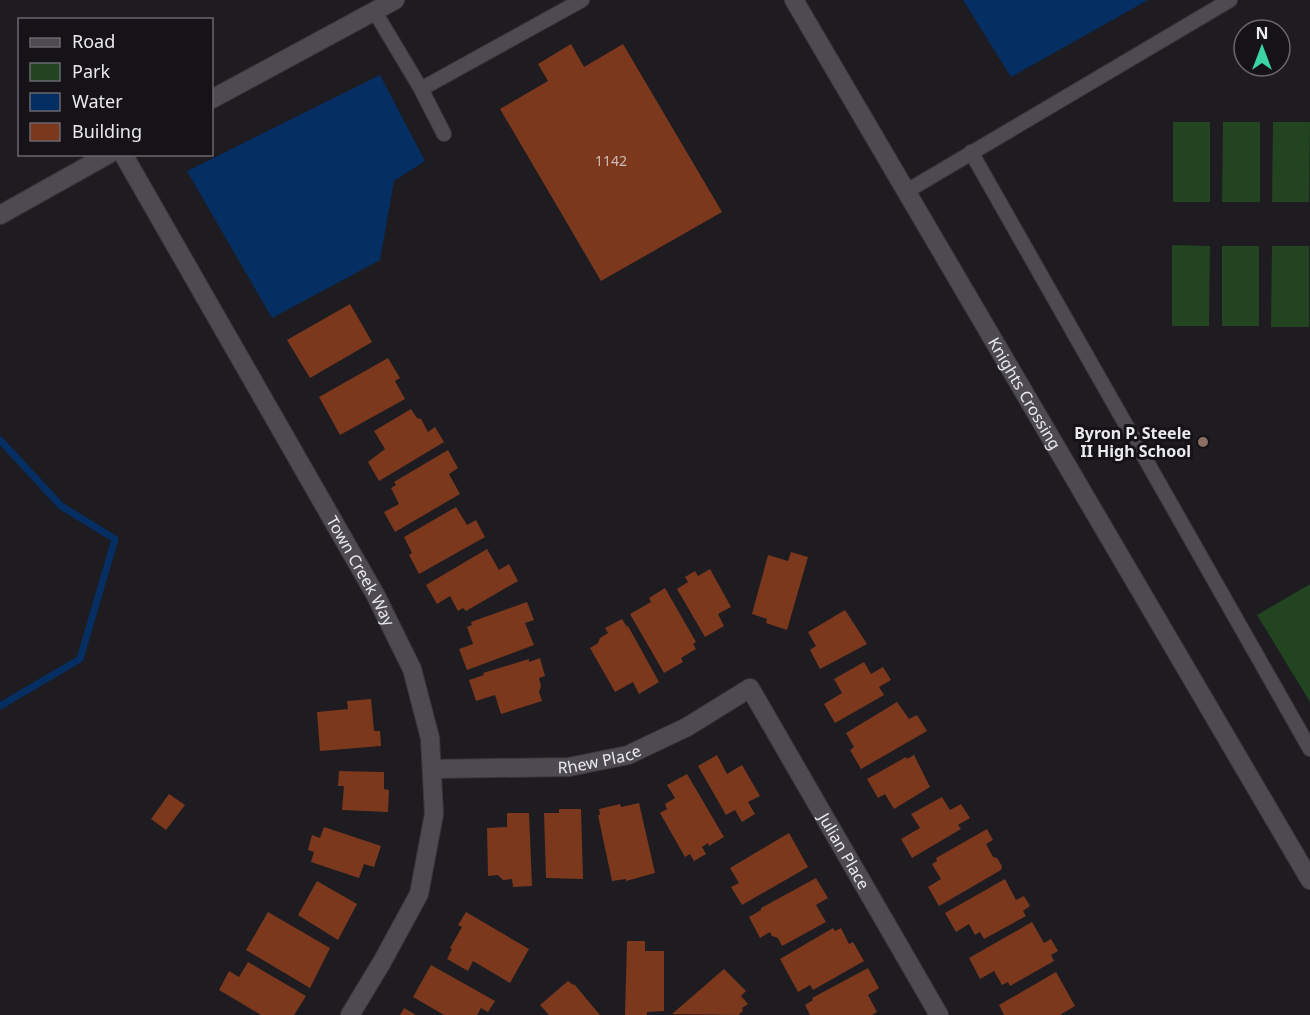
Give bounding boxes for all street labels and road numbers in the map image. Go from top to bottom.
street label: Knights Crossing [983,333,1066,454]
street label: Town Creek Way [322,512,400,630]
street label: Rhew Place [557,739,645,778]
street label: Julian Place [812,807,875,893]

